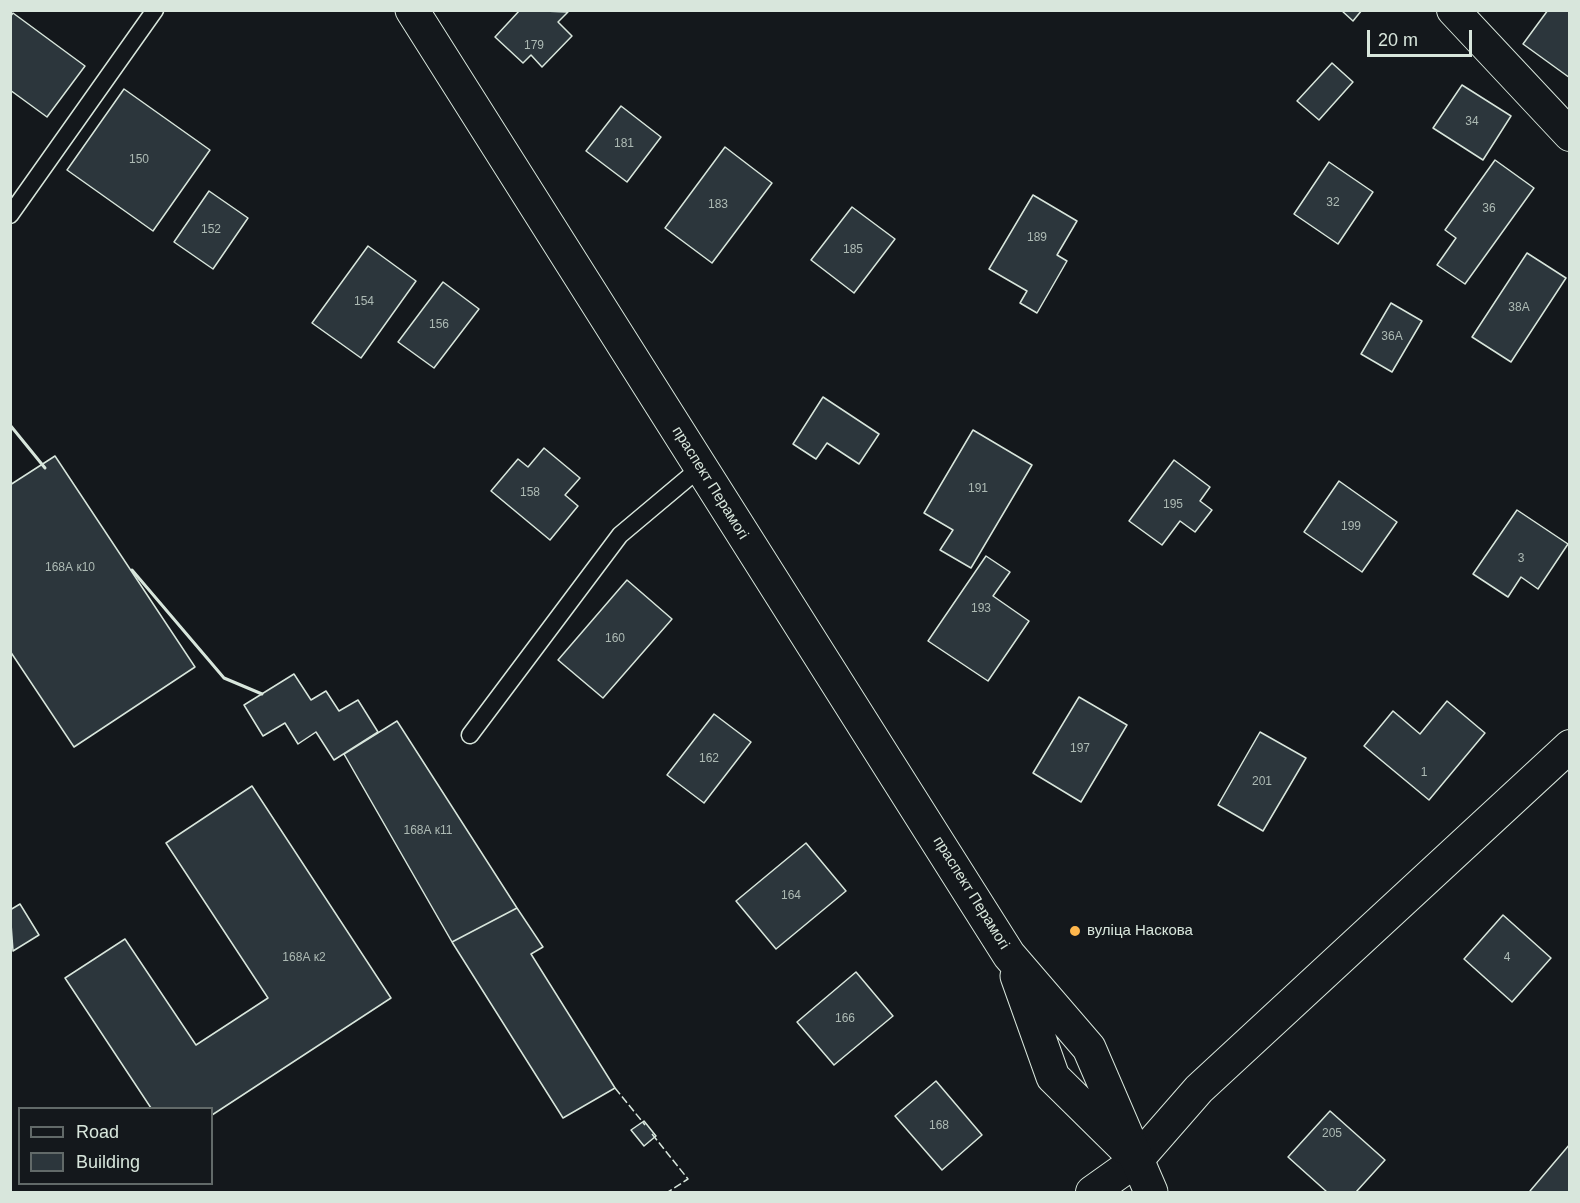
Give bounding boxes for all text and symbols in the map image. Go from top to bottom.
scale bar [1370,18,1475,56]
text: 20 m [1378,30,1418,50]
house number: 179 [524,39,544,53]
house number: 34 [1465,115,1479,129]
house number: 181 [614,137,634,151]
house number: 150 [129,153,149,167]
house number: 32 [1326,196,1340,210]
house number: 183 [708,198,728,212]
house number: 36 [1482,202,1496,216]
house number: 152 [201,223,221,237]
house number: 189 [1027,231,1047,245]
house number: 185 [843,243,863,257]
house number: 154 [354,295,374,309]
house number: 38А [1508,301,1530,315]
house number: 156 [429,318,449,332]
house number: 36А [1381,330,1403,344]
street label: праспект Перамогі [668,423,752,543]
house number: 191 [968,482,988,496]
house number: 158 [520,486,540,500]
house number: 195 [1163,498,1183,512]
house number: 199 [1341,520,1361,534]
house number: 3 [1518,552,1524,566]
house number: 168А к10 [45,561,95,575]
house number: 193 [971,602,991,616]
house number: 160 [605,632,625,646]
house number: 197 [1070,742,1090,756]
house number: 162 [699,752,719,766]
house number: 1 [1421,766,1427,780]
house number: 201 [1252,775,1272,789]
house number: 168А к11 [403,824,453,838]
street label: праспект Перамогі [929,833,1013,953]
house number: 164 [781,889,801,903]
place label: вуліца Наскова [1087,922,1193,940]
marker: вуліца Наскова [1068,924,1082,938]
house number: 168А к2 [282,951,326,965]
house number: 4 [1504,951,1510,965]
house number: 166 [835,1012,855,1026]
legend [18,1107,213,1185]
house number: 168 [929,1119,949,1133]
text: Road [76,1122,119,1142]
house number: 205 [1322,1127,1342,1141]
text: Building [76,1152,140,1172]

